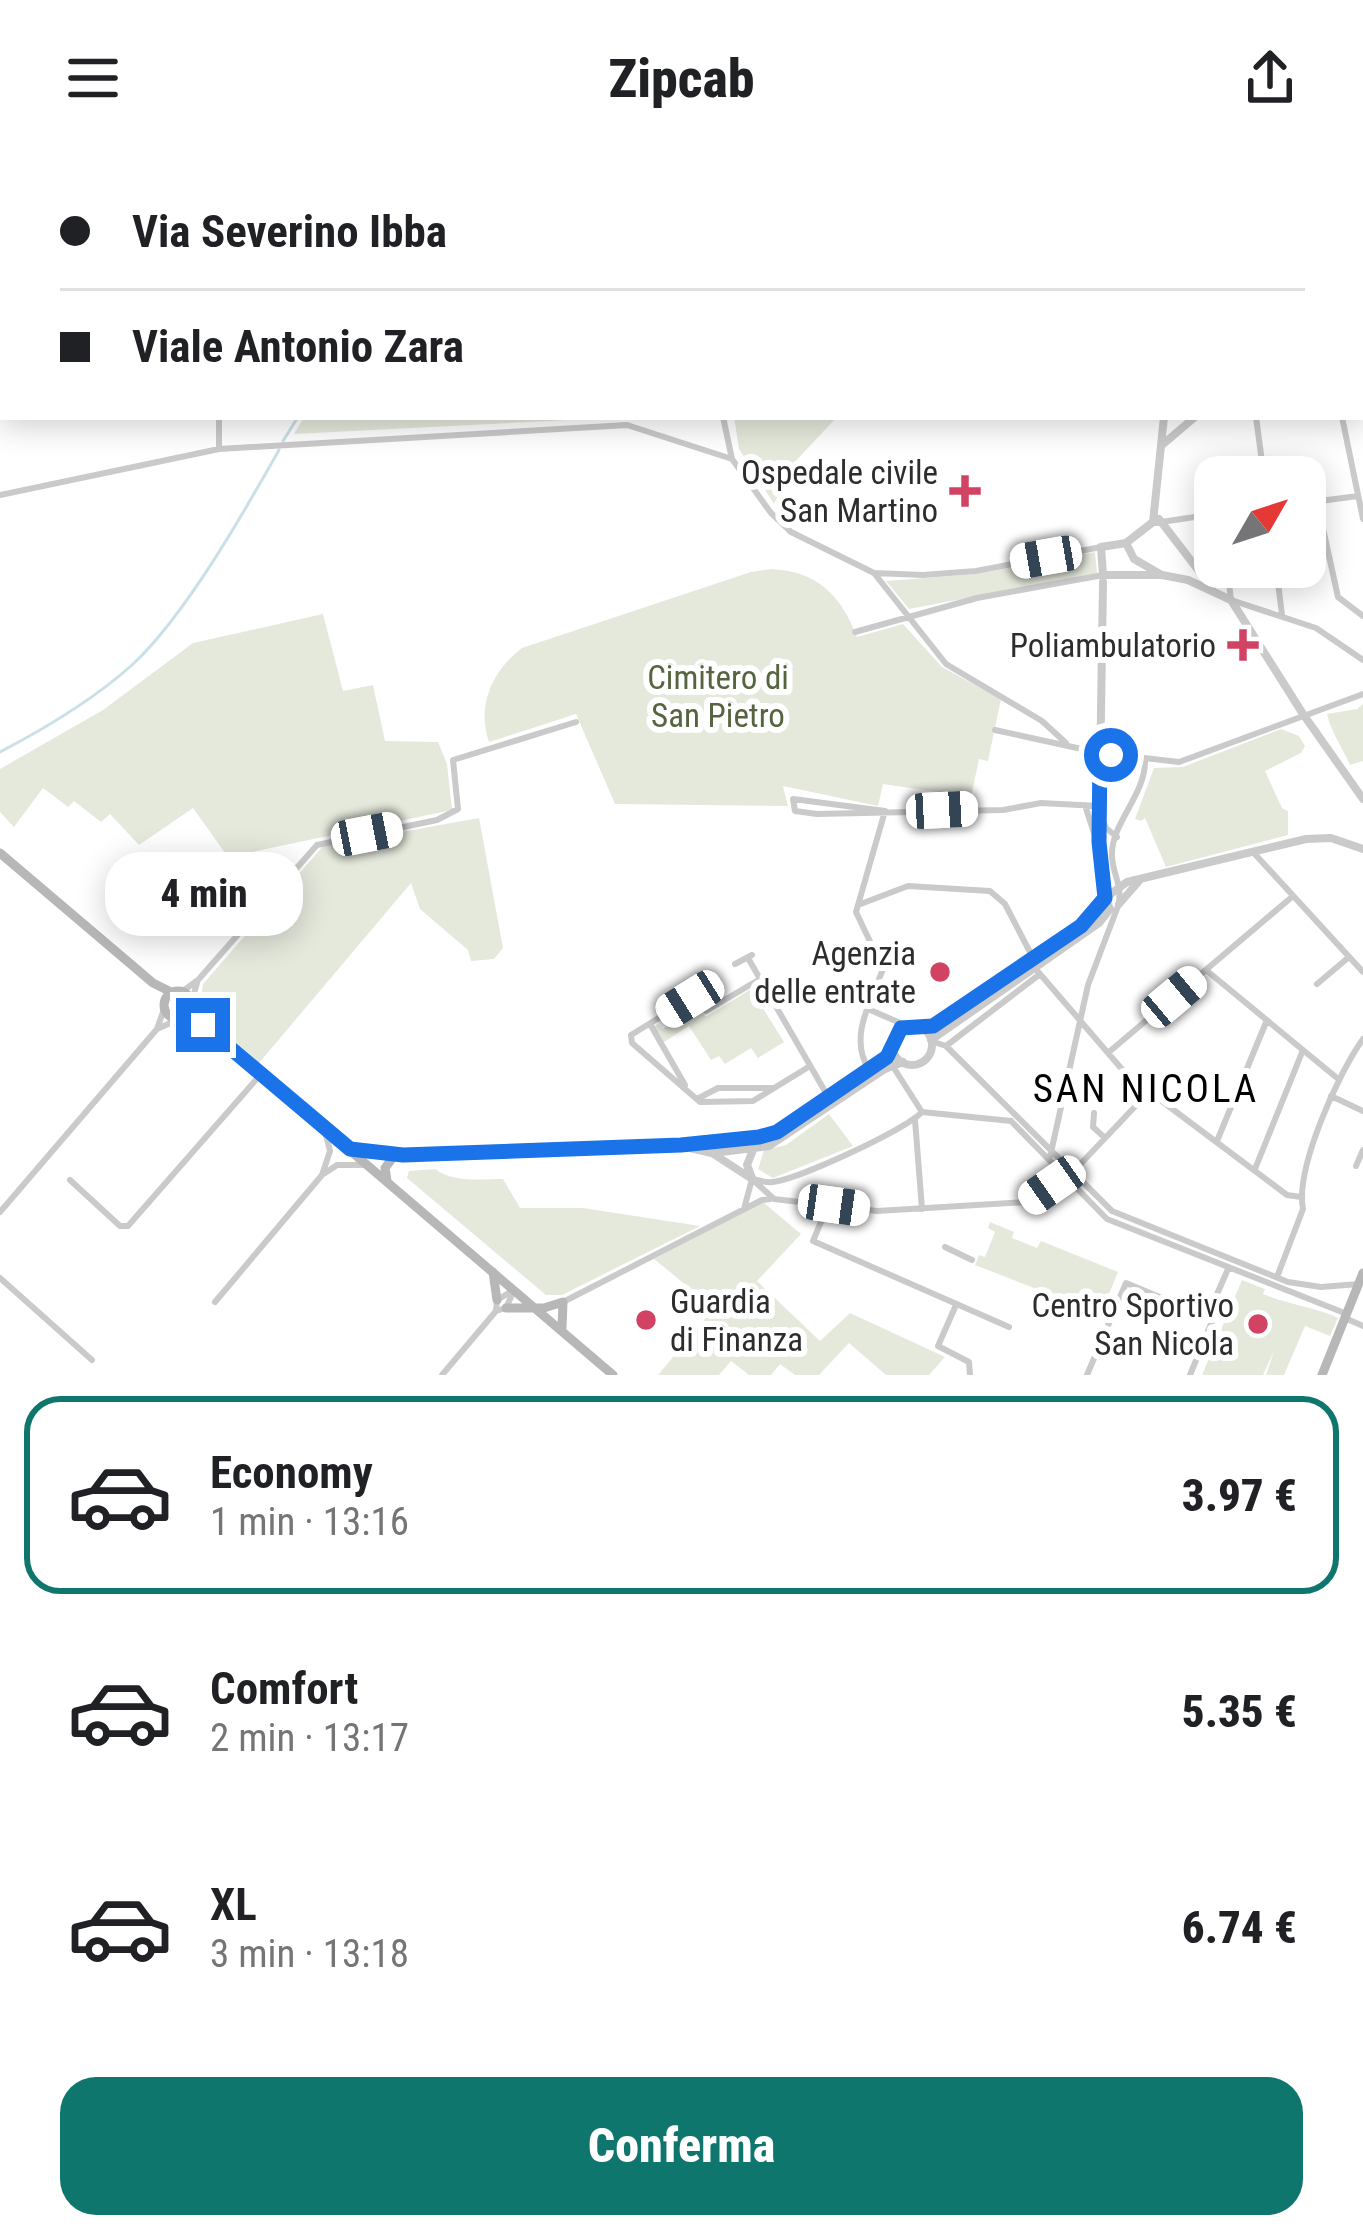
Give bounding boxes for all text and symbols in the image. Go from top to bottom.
icon: menu [60,45,126,111]
icon: share [1237,45,1303,111]
text: Zipcab [608,47,755,110]
text: Via Severino Ibba [132,205,447,258]
text: Viale Antonio Zara [132,320,464,373]
place label: Ospedale civile San Martino [741,453,938,530]
north arrow [1194,456,1326,588]
map controls [1194,456,1326,588]
marker: Ospedale civile San Martino [949,475,981,507]
car [1007,533,1085,581]
place label: Poliambulatorio [1010,626,1216,665]
marker: Poliambulatorio [1227,629,1259,661]
park label: Cimitero di San Pietro [647,658,789,735]
route start [1084,728,1138,782]
car [905,790,979,830]
car [328,809,406,859]
callout: 4 min [104,851,302,935]
text: 4 min [161,871,247,917]
place label: Agenzia delle entrate [754,934,916,1011]
marker: Agenzia delle entrate [927,959,953,985]
car [1135,960,1213,1034]
car [650,965,730,1033]
route end [176,998,230,1052]
district label: SAN NICOLA [1033,1066,1259,1112]
car [1012,1150,1092,1220]
car [796,1182,872,1228]
place label: Guardia di Finanza [670,1282,803,1359]
place label: Centro Sportivo San Nicola [1032,1286,1234,1363]
marker: Guardia di Finanza [633,1307,659,1333]
marker: Centro Sportivo San Nicola [1245,1311,1271,1337]
icon: car [66,1441,174,1549]
text: Economy [210,1446,373,1499]
text: 3.97 € [1182,1469,1297,1522]
text: 1 min · 13:16 [210,1499,409,1545]
icon: car [66,1657,174,1765]
text: Comfort [210,1662,358,1715]
text: 5.35 € [1182,1685,1297,1738]
text: 2 min · 13:17 [210,1715,409,1761]
icon: car [66,1873,174,1981]
text: XL [210,1878,257,1931]
text: 6.74 € [1182,1901,1297,1954]
text: 3 min · 13:18 [210,1931,409,1977]
button: Conferma [60,2077,1303,2215]

